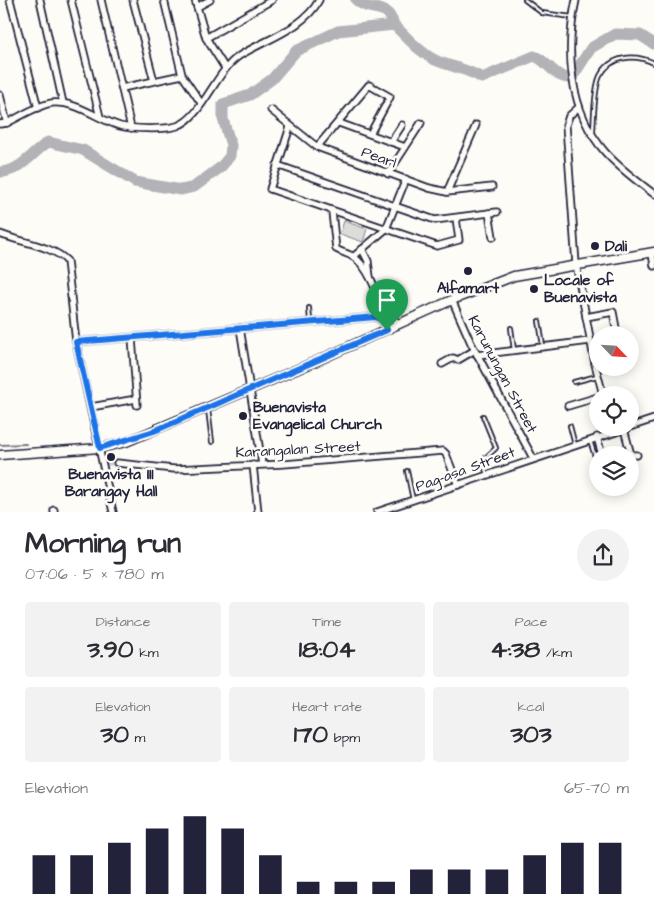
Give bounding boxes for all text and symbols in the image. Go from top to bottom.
street label: Pearl [358,141,399,173]
place label: Dali [605,236,628,257]
marker: Dali [589,240,601,252]
marker: Alfamart [462,265,474,277]
place label: Locale of Buenavista [544,270,617,308]
place label: Alfamart [437,278,500,299]
pin [366,279,408,330]
marker: Locale of Buenavista [528,283,540,295]
icon: arrive [373,286,401,314]
street label: Karunungan Street [462,312,542,437]
north arrow [589,326,639,376]
map controls [589,326,639,496]
button: locate [589,386,639,436]
place label: Buenavista Evangelical Church [253,397,382,437]
marker: Buenavista Evangelical Church [237,410,249,422]
street label: Karangalan Street [235,436,361,464]
street label: Pag-asa Street [412,442,518,498]
button: layers [589,446,639,496]
marker: Buenavista III Barangay Hall [105,451,117,463]
place label: Buenavista III Barangay Hall [65,464,158,504]
text: Morning run [25,524,181,563]
button: share [577,529,629,581]
text: 07:06 · 5 × 780 m [25,563,164,585]
text: Distance [96,612,150,632]
text: Time [312,612,342,632]
text: Pace [515,612,547,632]
text: 3.90 [87,632,134,667]
text: 18:04 [299,632,355,667]
text: 4:38 [490,632,540,667]
text: km [134,643,159,663]
text: /km [540,643,572,663]
text: Elevation [95,697,151,717]
text: Heart rate [292,697,362,717]
text: kcal [518,697,544,717]
text: 30 [100,717,129,752]
text: 170 [294,717,328,752]
text: 303 [510,717,552,752]
text: m [129,728,146,748]
text: bpm [328,728,360,748]
text: Elevation [25,777,88,799]
text: 65–70 m [564,777,629,799]

